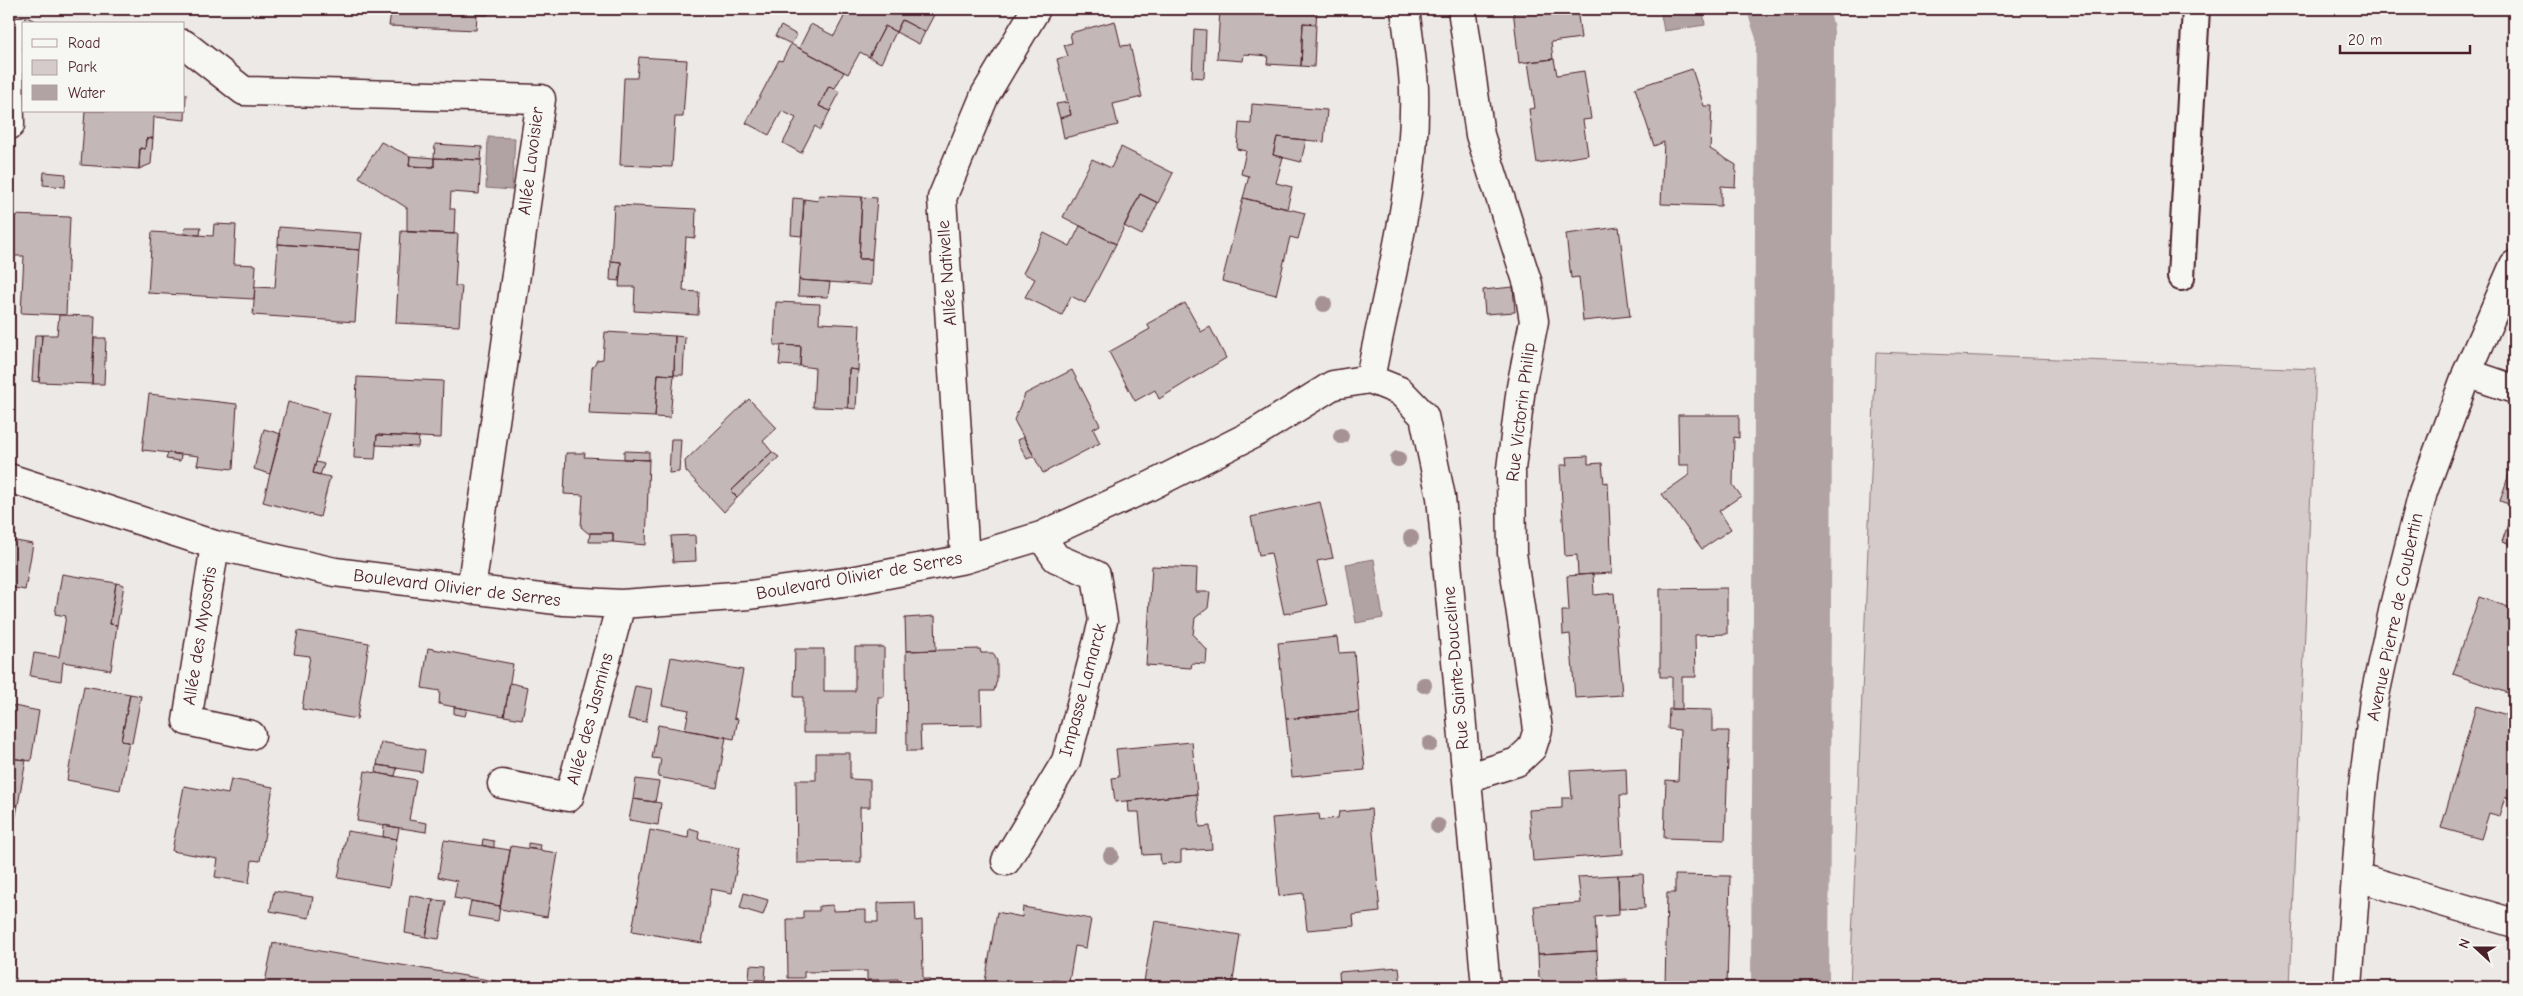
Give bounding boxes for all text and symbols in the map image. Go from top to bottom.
legend [22,22,185,112]
scale bar [2340,22,2470,54]
text: 20 m [2348,31,2382,49]
text: Road [68,34,100,52]
text: Park [68,58,97,76]
text: Water [68,84,105,102]
street label: Allée Lavoisier [514,105,548,216]
street label: Allée Nativelle [933,219,961,327]
street label: Rue Victorin Philip [1502,341,1540,483]
street label: Avenue Pierre de Coubertin [2363,511,2427,723]
street label: Boulevard Olivier de Serres [754,548,964,604]
street label: Allée des Myosotis [179,565,221,707]
street label: Boulevard Olivier de Serres [352,565,562,611]
street label: Rue Sainte-Douceline [1438,585,1474,751]
street label: Impasse Lamarck [1055,621,1111,759]
street label: Allée des Jasmins [562,651,618,787]
north arrow [2450,924,2500,974]
text: N [2455,936,2474,951]

